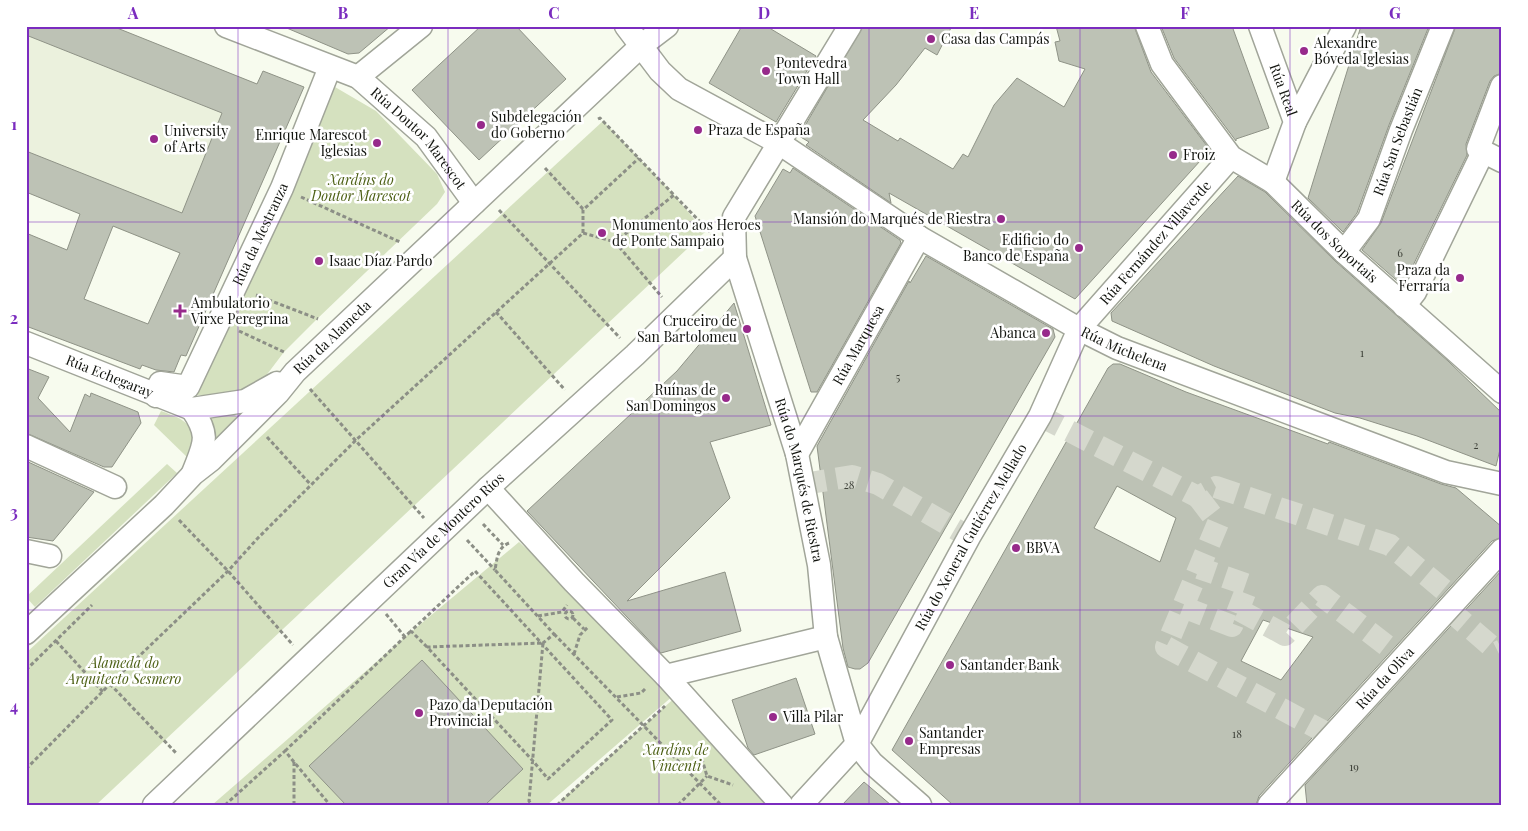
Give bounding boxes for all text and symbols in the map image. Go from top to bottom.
text: A [127,2,139,23]
text: B [338,2,349,23]
text: C [548,2,560,23]
text: D [758,2,770,23]
text: E [969,2,979,23]
text: F [1180,2,1190,23]
text: G [1389,2,1401,23]
place label: Casa das Campás [941,29,1049,48]
marker: Casa das Campás [925,33,937,45]
place label: Alexandre Bóveda Iglesias [1313,33,1409,68]
marker: Alexandre Bóveda Iglesias [1298,45,1310,57]
place label: Pontevedra Town Hall [776,53,847,88]
street label: Rúa Real [1265,61,1302,119]
marker: Pontevedra Town Hall [760,65,772,77]
street label: Rúa Doutor Marescot [367,83,471,194]
street label: Rúa San Sebastián [1368,84,1426,198]
place label: Subdelegación do Goberno [491,107,583,142]
text: 1 [11,113,17,134]
marker: Subdelegación do Goberno [475,119,487,131]
place label: Praza de España [708,120,810,139]
place label: University of Arts [164,121,228,156]
marker: Praza de España [692,124,704,136]
place label: Enrique Marescot Iglesias [255,125,368,160]
marker: University of Arts [148,133,160,145]
marker: Enrique Marescot Iglesias [371,137,383,149]
place label: Froiz [1183,145,1216,164]
marker: Froiz [1167,149,1179,161]
park label: Xardíns do Doutor Marescot [310,170,412,205]
street label: Rúa Fernández Villaverde [1095,176,1215,308]
street label: Rúa da Mestranza [227,180,292,288]
street label: Rúa dos Soportais [1287,195,1382,287]
place label: Mansión do Marqués de Riestra [793,209,991,228]
marker: Mansión do Marqués de Riestra [995,213,1007,225]
place label: Monumento aos Heroes de Ponte Sampaio [612,215,761,250]
marker: Monumento aos Heroes de Ponte Sampaio [596,227,608,239]
place label: Edificio do Banco de España [963,230,1069,265]
marker: Edificio do Banco de España [1073,242,1085,254]
house number: 6 [1397,245,1403,260]
place label: Isaac Díaz Pardo [329,251,433,270]
marker: Isaac Díaz Pardo [313,255,325,267]
place label: Praza da Ferraría [1397,260,1450,295]
marker: Praza da Ferraría [1454,272,1466,284]
place label: Ambulatorio Virxe Peregrina [190,293,289,328]
street label: Rúa da Alameda [289,296,375,378]
street label: Rúa Marquesa [828,301,888,388]
marker: Ambulatorio Virxe Peregrina [173,304,187,318]
text: 2 [10,307,18,328]
place label: Cruceiro de San Bartolomeu [637,311,737,346]
street label: Rúa Michelena [1078,322,1170,375]
marker: Cruceiro de San Bartolomeu [741,323,753,335]
place label: Abanca [989,323,1036,342]
marker: Abanca [1040,327,1052,339]
house number: 1 [1360,345,1364,360]
street label: Rúa Echegaray [63,350,156,402]
house number: 5 [896,369,901,384]
place label: Ruínas de San Domingos [626,380,716,415]
marker: Ruínas de San Domingos [720,392,732,404]
street label: Rúa do Marqués de Riestra [771,396,828,564]
house number: 2 [1473,437,1479,452]
street label: Rúa do Xeneral Gutiérrez Mellado [910,440,1031,634]
street label: Gran Vía de Montero Ríos [378,468,508,592]
house number: 28 [844,477,855,492]
text: 3 [10,501,18,522]
place label: BBVA [1026,538,1060,557]
marker: BBVA [1010,542,1022,554]
street label: Rúa da Oliva [1351,642,1418,713]
park label: Alameda do Arquitecto Sesmero [65,653,181,688]
place label: Santander Bank [960,655,1060,674]
marker: Santander Bank [944,659,956,671]
text: 4 [10,695,18,716]
place label: Pazo da Deputación Provincial [429,695,553,730]
marker: Pazo da Deputación Provincial [413,707,425,719]
place label: Villa Pilar [782,707,844,726]
marker: Villa Pilar [767,711,779,723]
place label: Santander Empresas [919,723,984,758]
house number: 18 [1232,726,1242,741]
marker: Santander Empresas [903,735,915,747]
park label: Xardíns de Vincenti [643,740,708,775]
house number: 19 [1349,759,1359,774]

